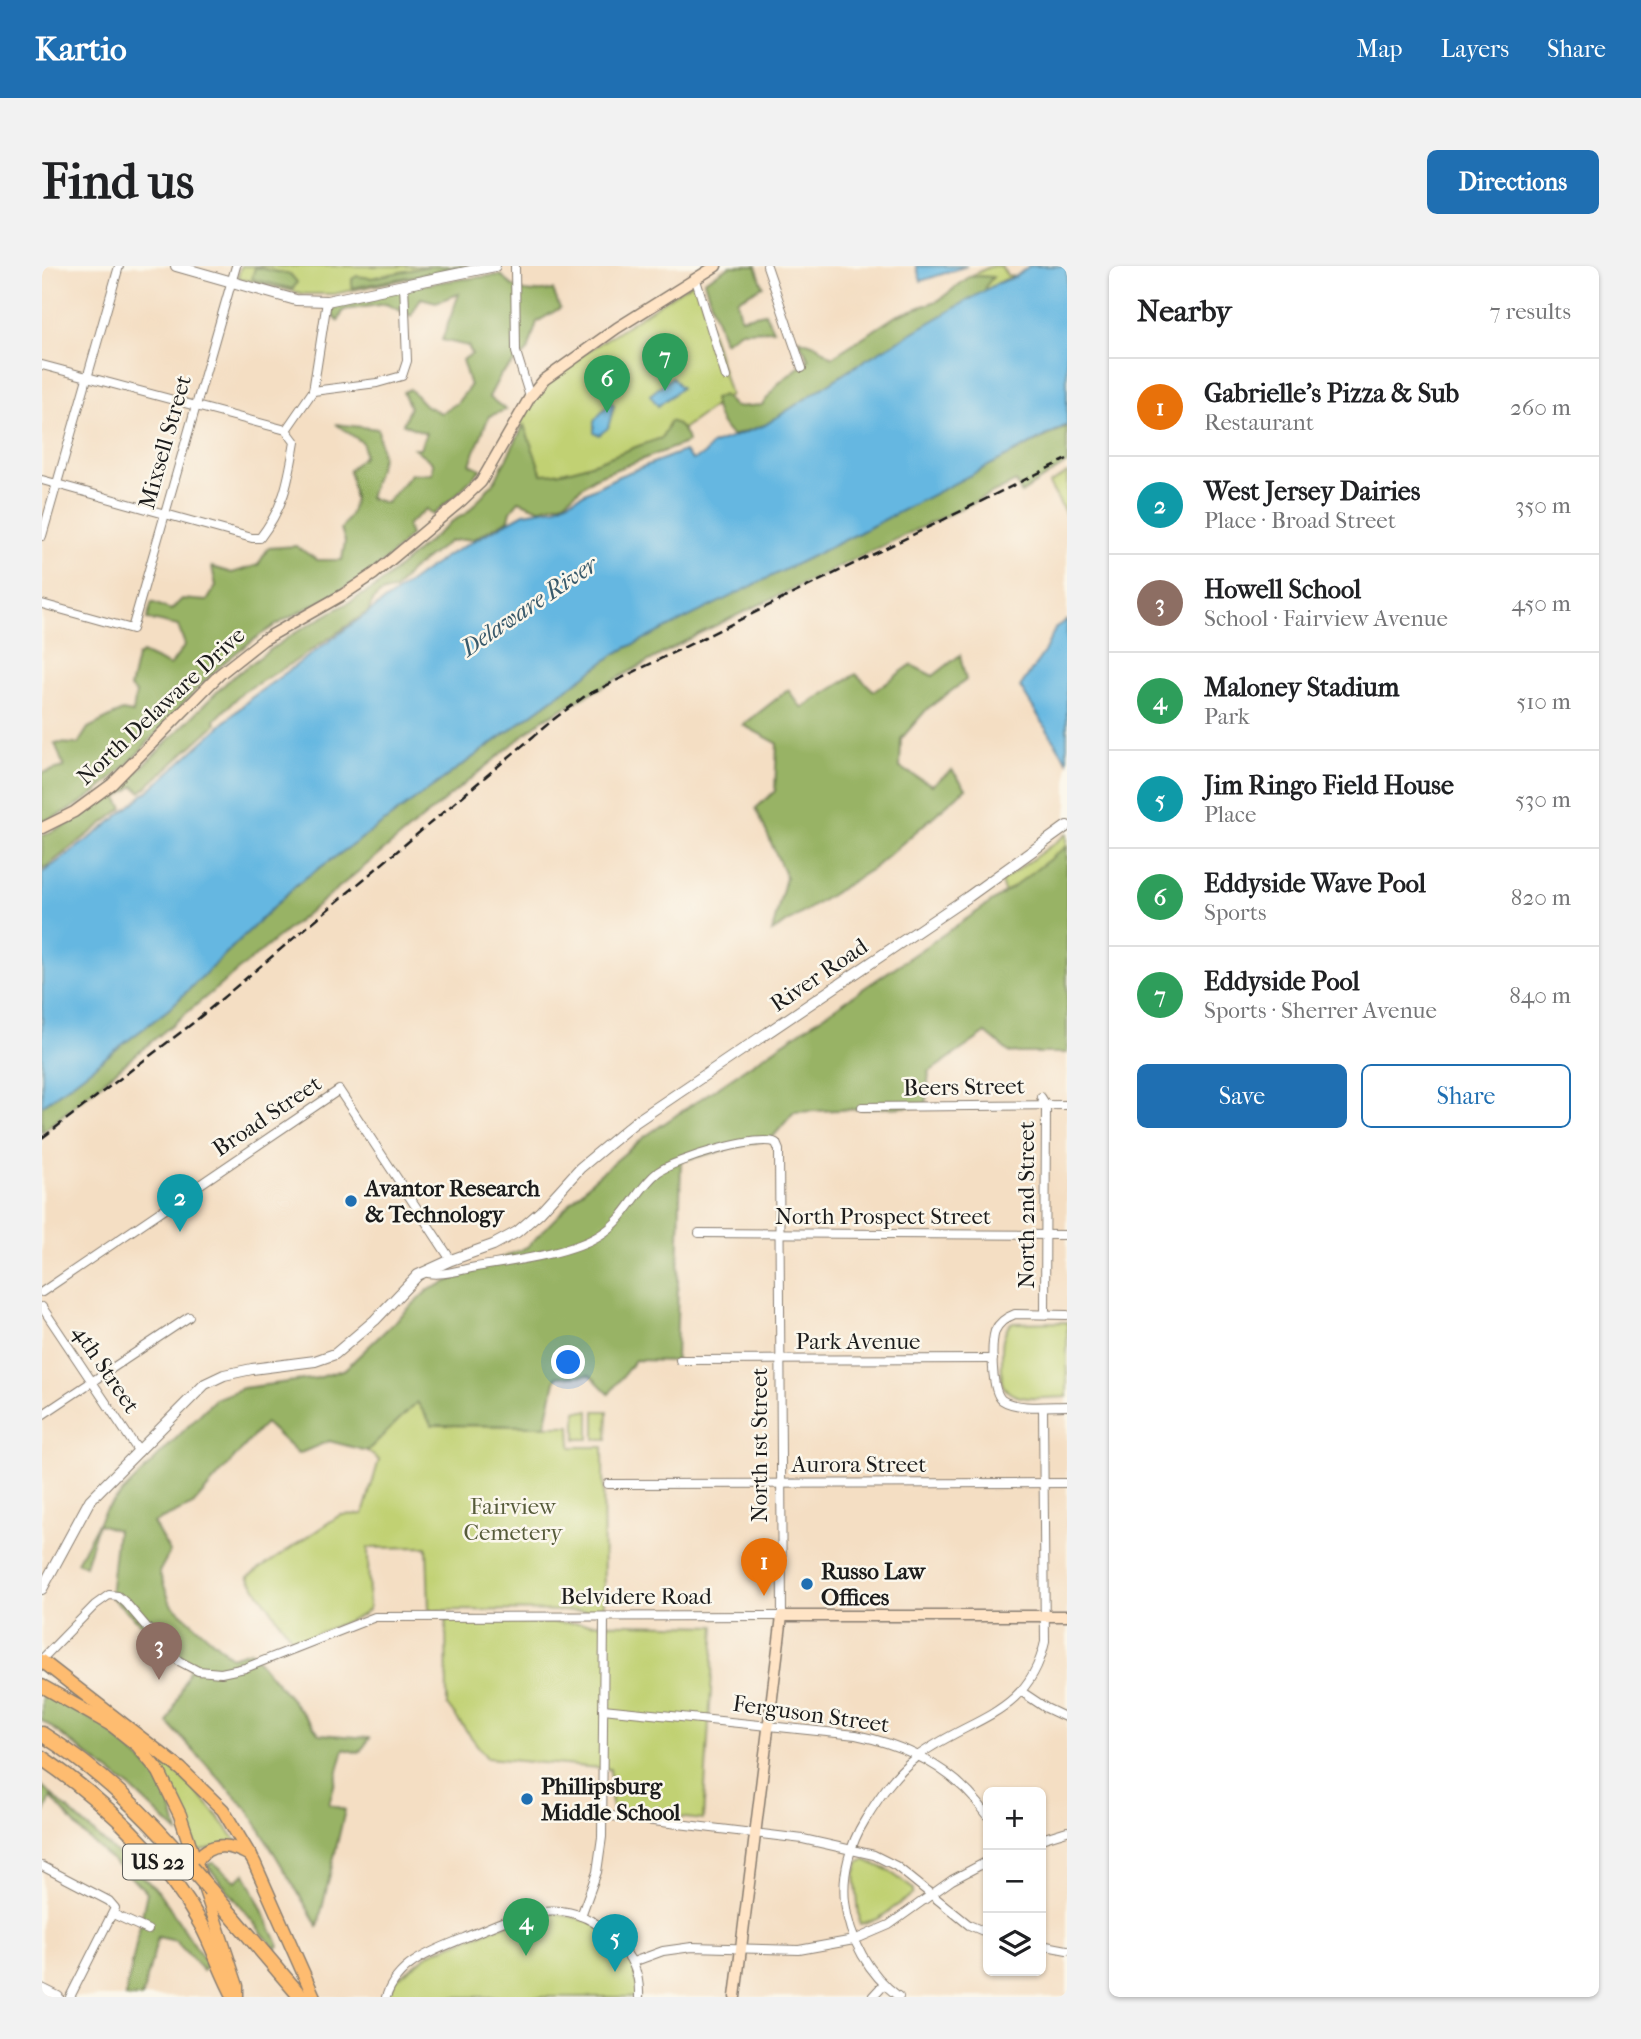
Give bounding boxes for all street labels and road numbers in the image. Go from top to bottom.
street label: Mixsell Street [133,372,197,512]
street label: North Delaware Drive [72,621,250,791]
street label: River Road [765,932,873,1017]
street label: Broad Street [208,1070,326,1162]
street label: Beers Street [903,1072,1025,1102]
street label: North 2nd Street [1013,1121,1040,1289]
street label: North Prospect Street [775,1203,991,1230]
street label: 4th Street [67,1320,145,1418]
street label: Park Avenue [796,1328,920,1355]
street label: North 1st Street [746,1367,773,1523]
street label: Aurora Street [791,1451,926,1478]
street label: Belvidere Road [560,1583,712,1610]
street label: Ferguson Street [731,1690,891,1738]
road number: US 22 [123,1844,193,1880]

